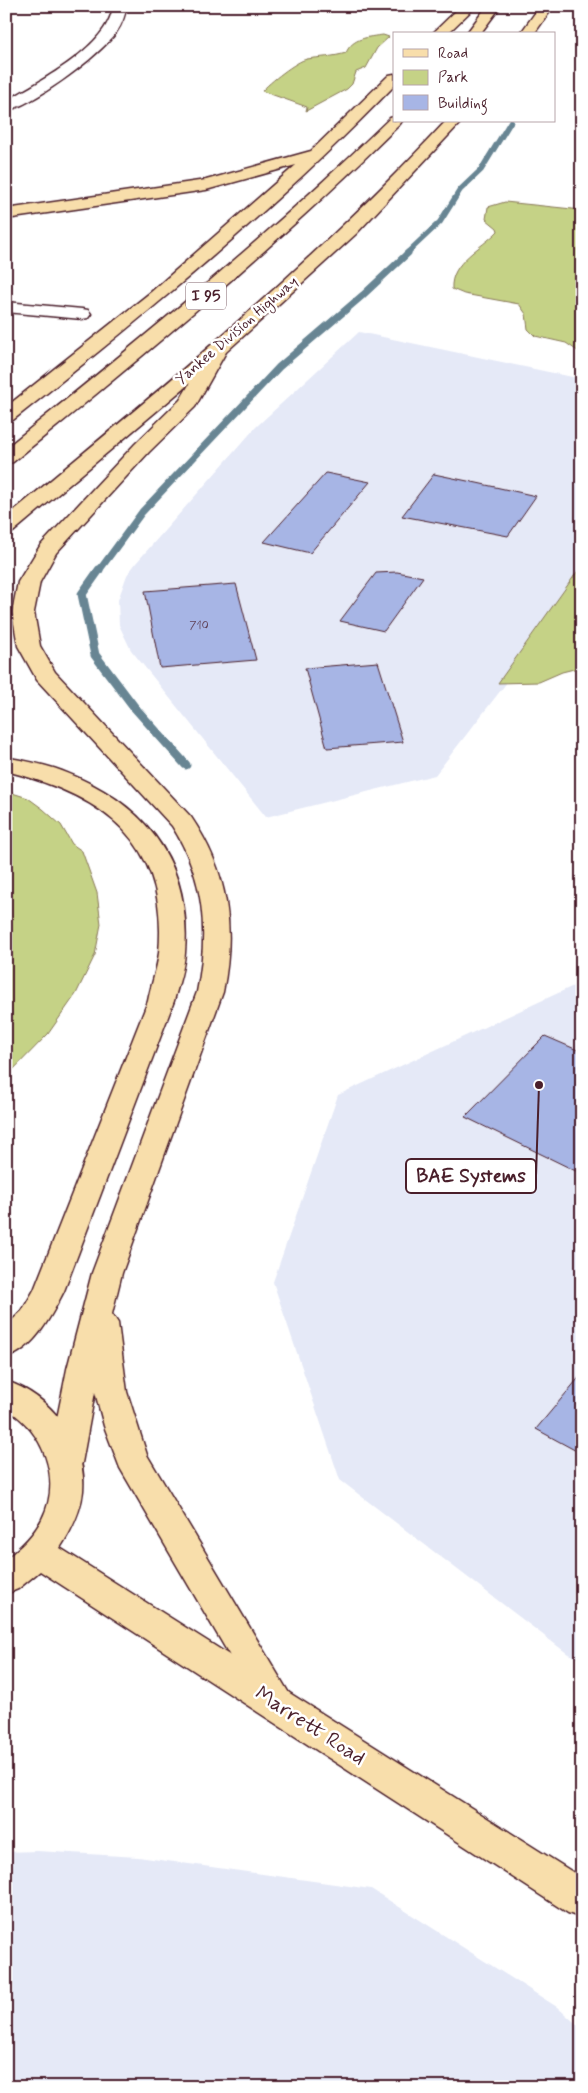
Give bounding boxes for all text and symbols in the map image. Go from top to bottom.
legend [393,32,556,122]
text: Road [438,44,468,64]
text: Park [438,68,468,88]
text: Building [438,94,488,115]
street label: Yankee Division Highway [172,272,303,390]
road number: I 95 [186,282,226,310]
house number: 710 [189,618,209,634]
callout: BAE Systems [406,1159,536,1193]
text: BAE Systems [416,1164,526,1189]
street label: Marrett Road [249,1680,371,1772]

